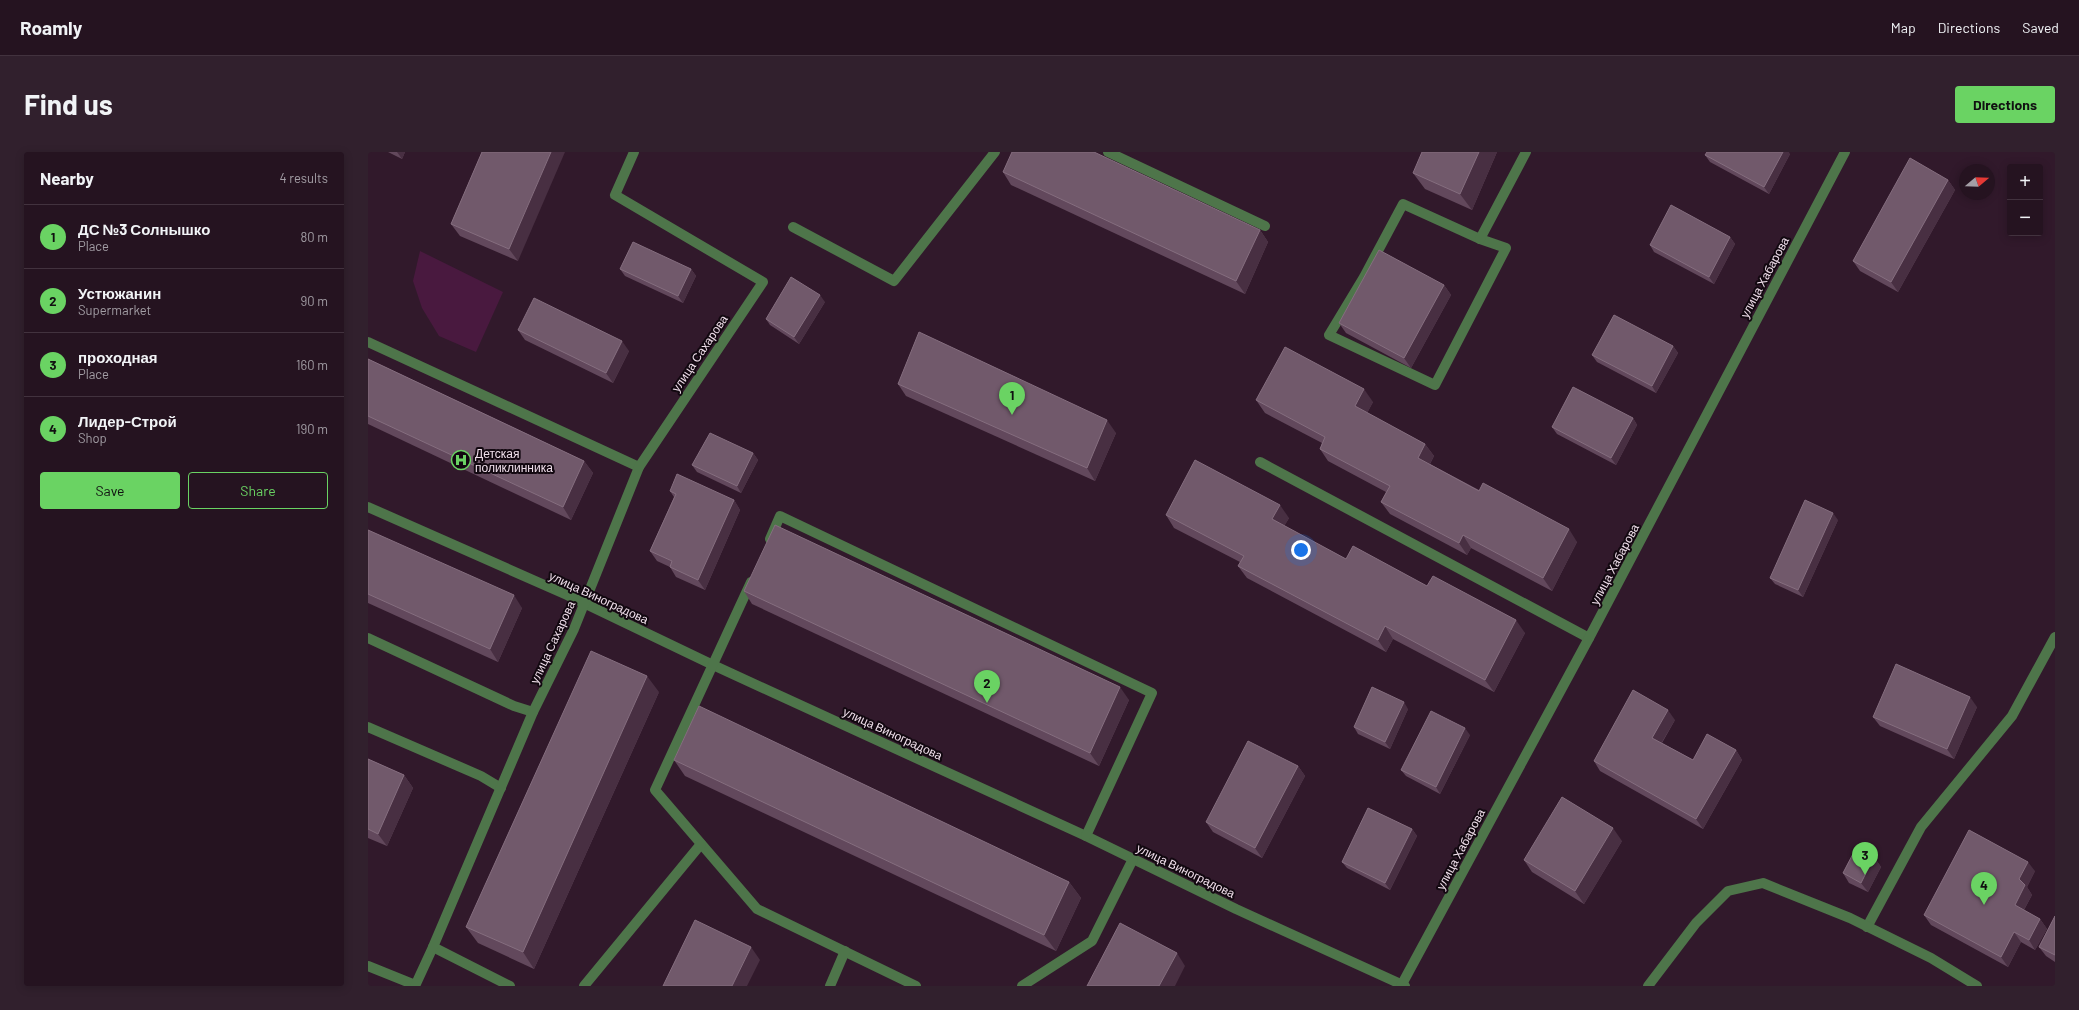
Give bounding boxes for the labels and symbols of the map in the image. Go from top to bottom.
north arrow [1959,164,1995,200]
street label: улица Хабарова [1737,234,1792,320]
street label: улица Сахарова [668,312,731,395]
pin: 1 [999,382,1025,415]
place label: Детская поликлинника [475,446,553,474]
hospital icon: Детская поликлинника [450,449,472,471]
street label: улица Хабарова [1587,521,1642,607]
your location [1291,540,1311,560]
street label: улица Виноградова [547,568,651,627]
street label: улица Сахарова [527,598,578,686]
pin: 2 [974,670,1000,703]
street label: улица Виноградова [841,704,945,763]
street label: улица Хабарова [1433,806,1488,892]
street label: улица Виноградова [1134,840,1238,901]
pin: 3 [1852,842,1878,875]
pin: 4 [1971,872,1997,905]

